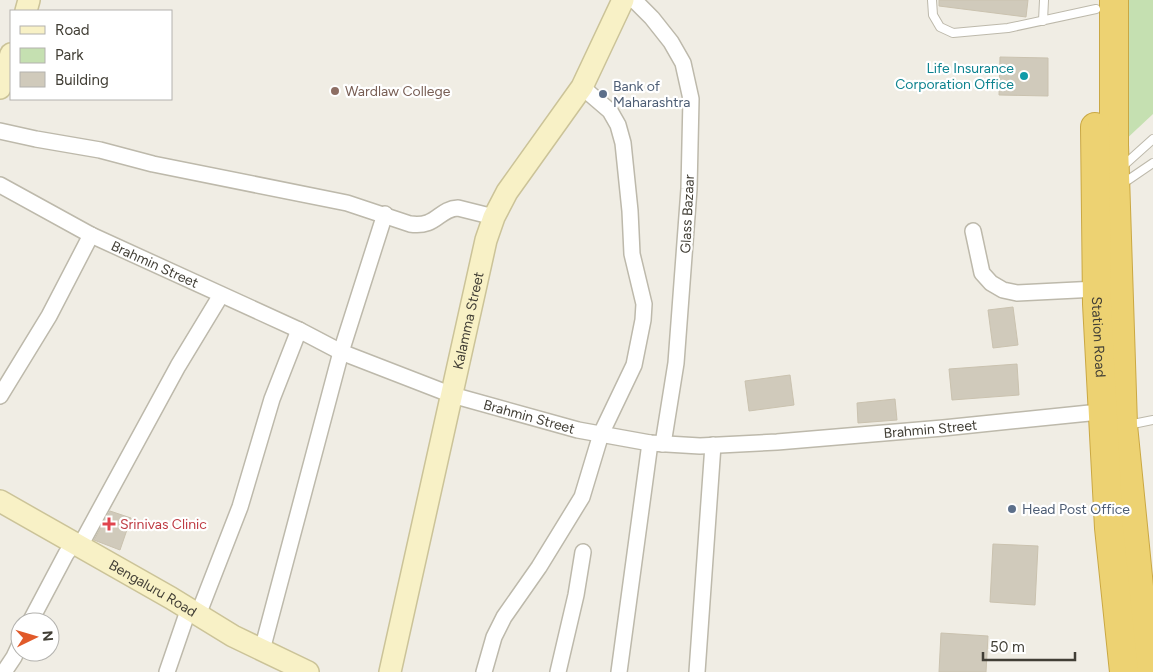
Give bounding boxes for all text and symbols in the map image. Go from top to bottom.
legend [10,10,172,100]
text: Road [55,21,90,39]
text: Park [55,46,84,64]
place label: Life Insurance Corporation Office [895,60,1014,93]
marker: Life Insurance Corporation Office [1018,70,1030,82]
text: Building [55,71,109,89]
place label: Bank of Maharashtra [613,78,690,111]
place label: Wardlaw College [345,83,451,100]
marker: Wardlaw College [329,85,341,97]
marker: Bank of Maharashtra [597,88,609,100]
street label: Glass Bazaar [677,174,698,254]
street label: Brahmin Street [108,237,201,292]
street label: Kalamma Street [449,270,488,371]
street label: Station Road [1088,296,1109,378]
street label: Brahmin Street [481,396,577,438]
street label: Brahmin Street [883,417,978,442]
place label: Head Post Office [1022,501,1130,518]
marker: Head Post Office [1006,503,1018,515]
place label: Srinivas Clinic [120,516,207,533]
marker: Srinivas Clinic [102,517,116,531]
street label: Bengaluru Road [106,557,200,621]
north arrow [10,612,60,662]
text: N [39,630,56,642]
scale bar [983,630,1076,662]
text: 50 m [990,638,1025,656]

